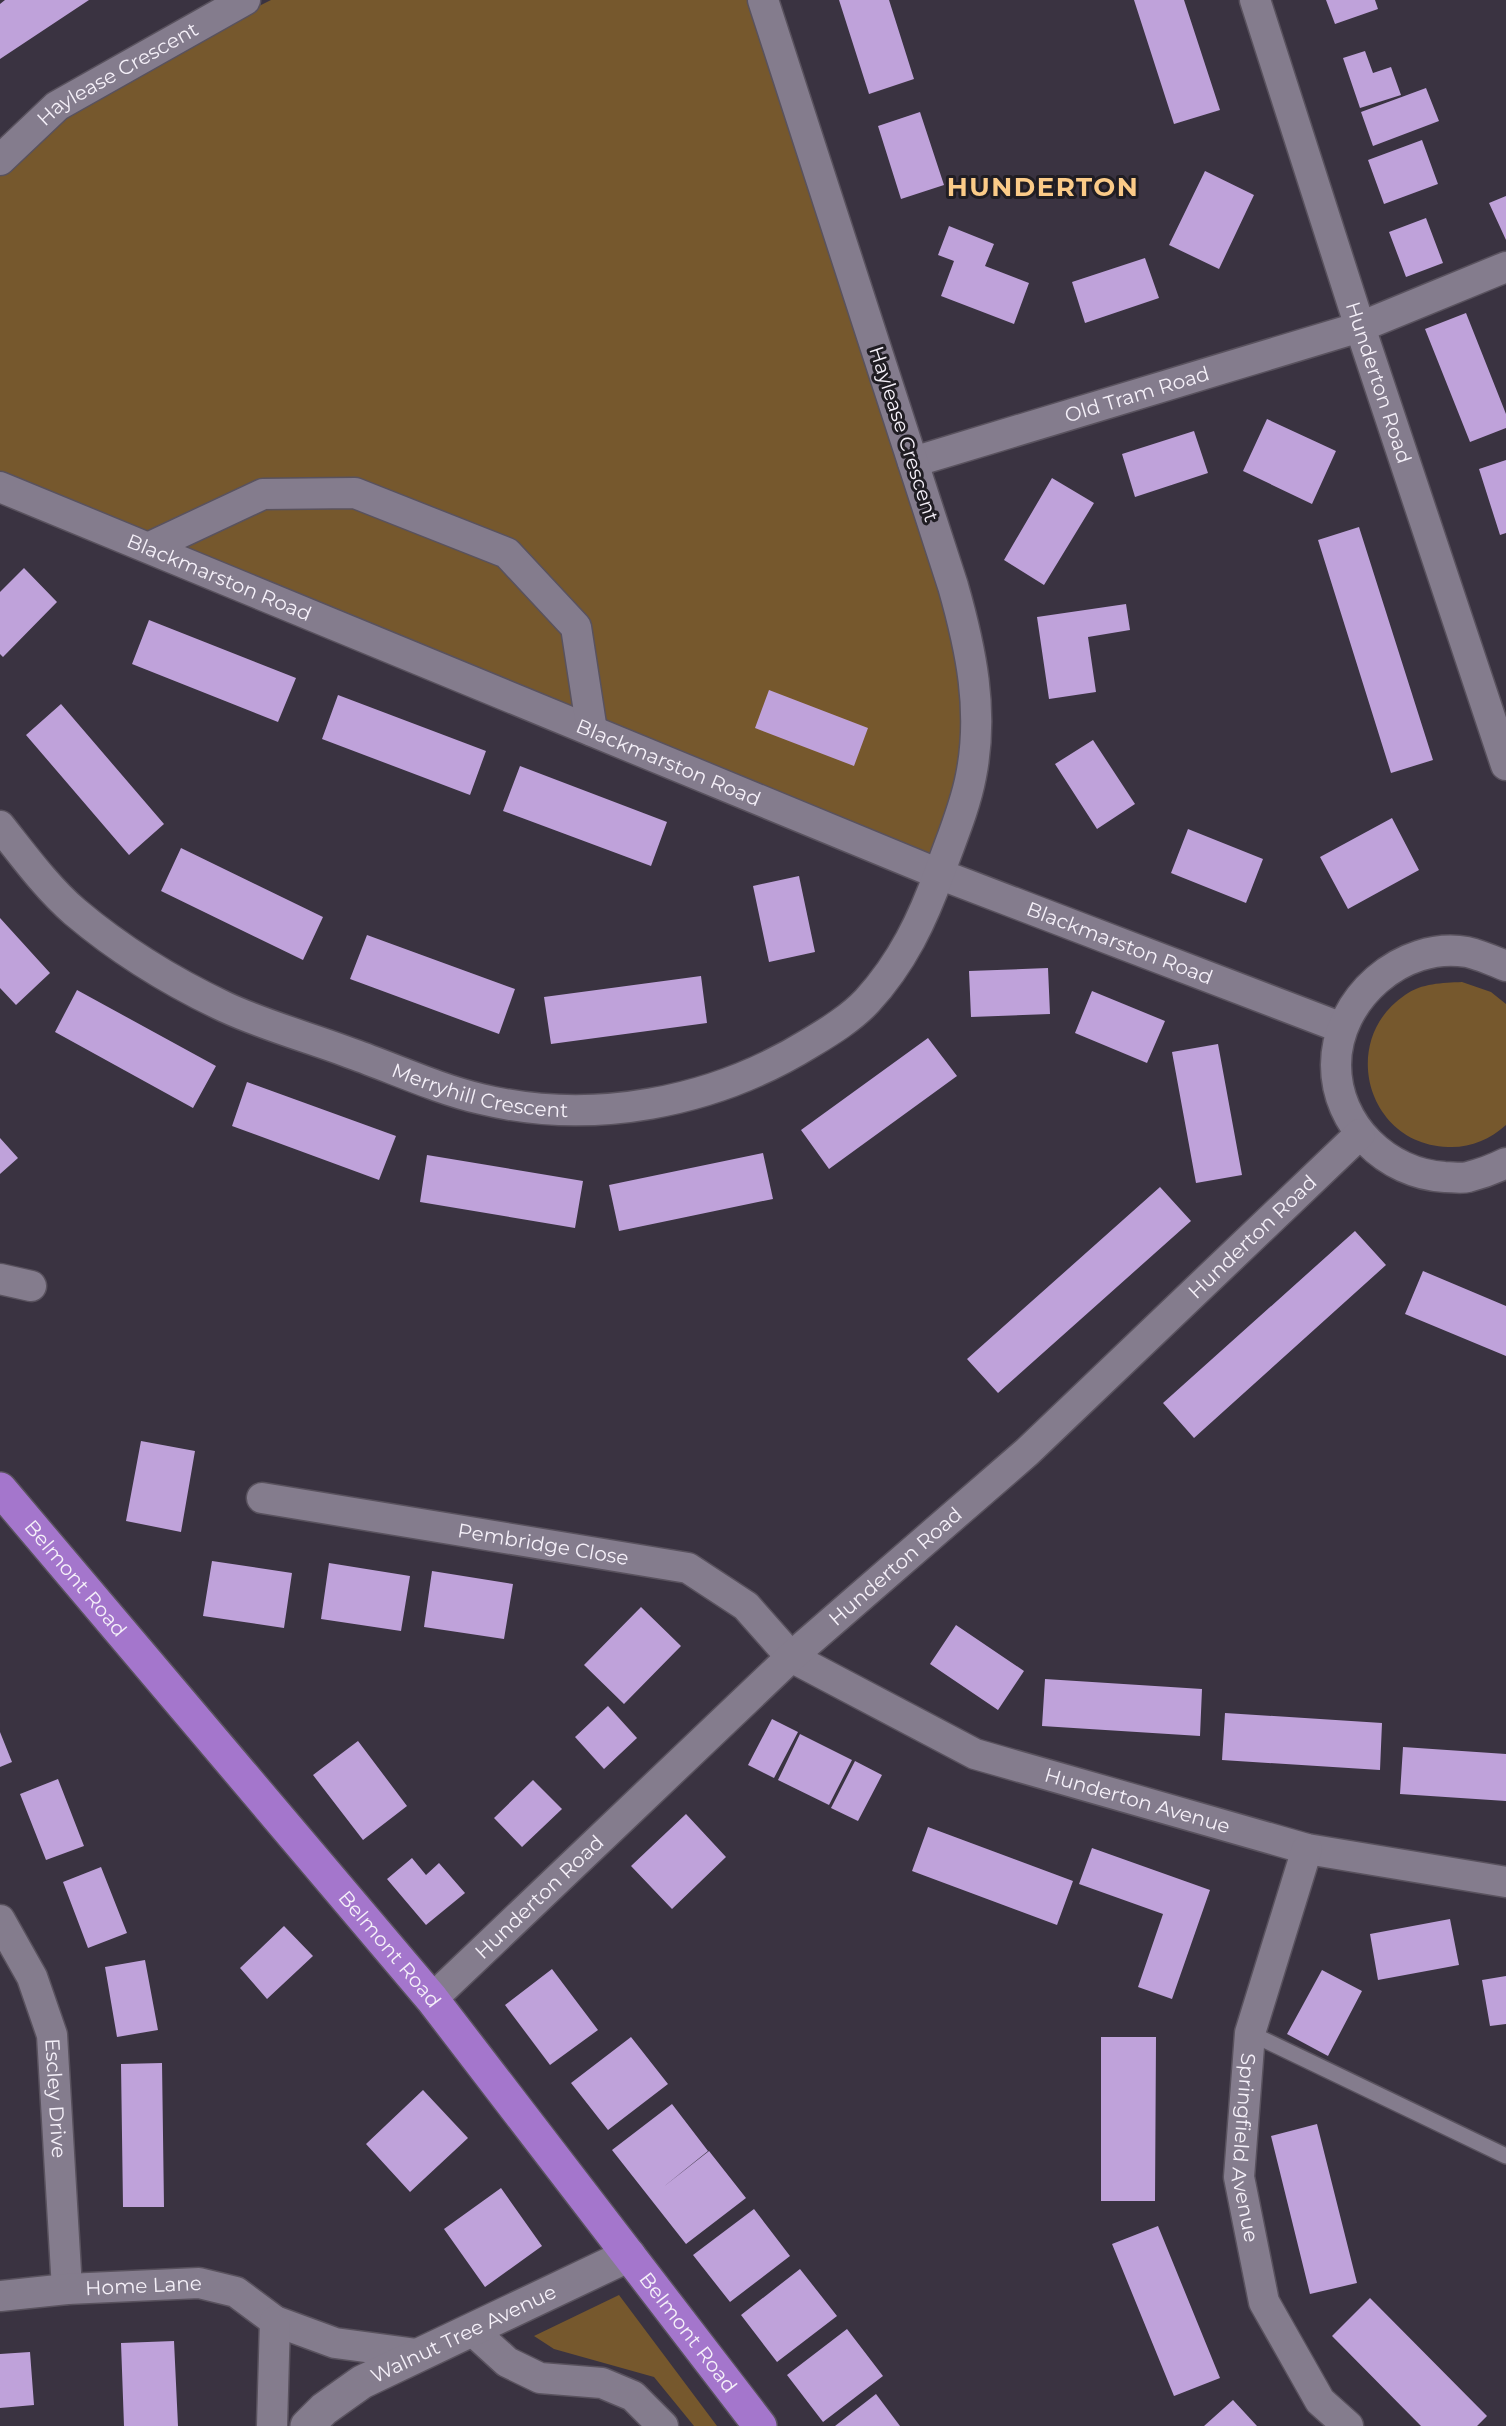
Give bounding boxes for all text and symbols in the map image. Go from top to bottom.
street label: Haylease Crescent [32,17,202,131]
district label: HUNDERTON [947,171,1139,203]
street label: Hunderton Road [1341,299,1417,466]
street label: Haylease Crescent [864,343,944,525]
street label: Old Tram Road [1062,361,1212,428]
street label: Blackmarston Road [123,529,315,626]
street label: Blackmarston Road [573,714,764,811]
street label: Blackmarston Road [1023,897,1216,989]
street label: Merryhill Crescent [388,1058,569,1122]
street label: Hunderton Road [1183,1170,1322,1304]
street label: Hunderton Road [824,1502,967,1631]
street label: Belmont Road [19,1515,132,1642]
street label: Pembridge Close [456,1518,630,1570]
street label: Hunderton Avenue [1042,1763,1233,1838]
street label: Hunderton Road [470,1830,608,1964]
street label: Belmont Road [334,1886,446,2012]
street label: Escley Drive [40,2038,71,2159]
street label: Springfield Avenue [1227,2052,1264,2244]
street label: Belmont Road [634,2268,742,2398]
street label: Home Lane [85,2271,202,2300]
street label: Walnut Tree Avenue [367,2279,560,2388]

